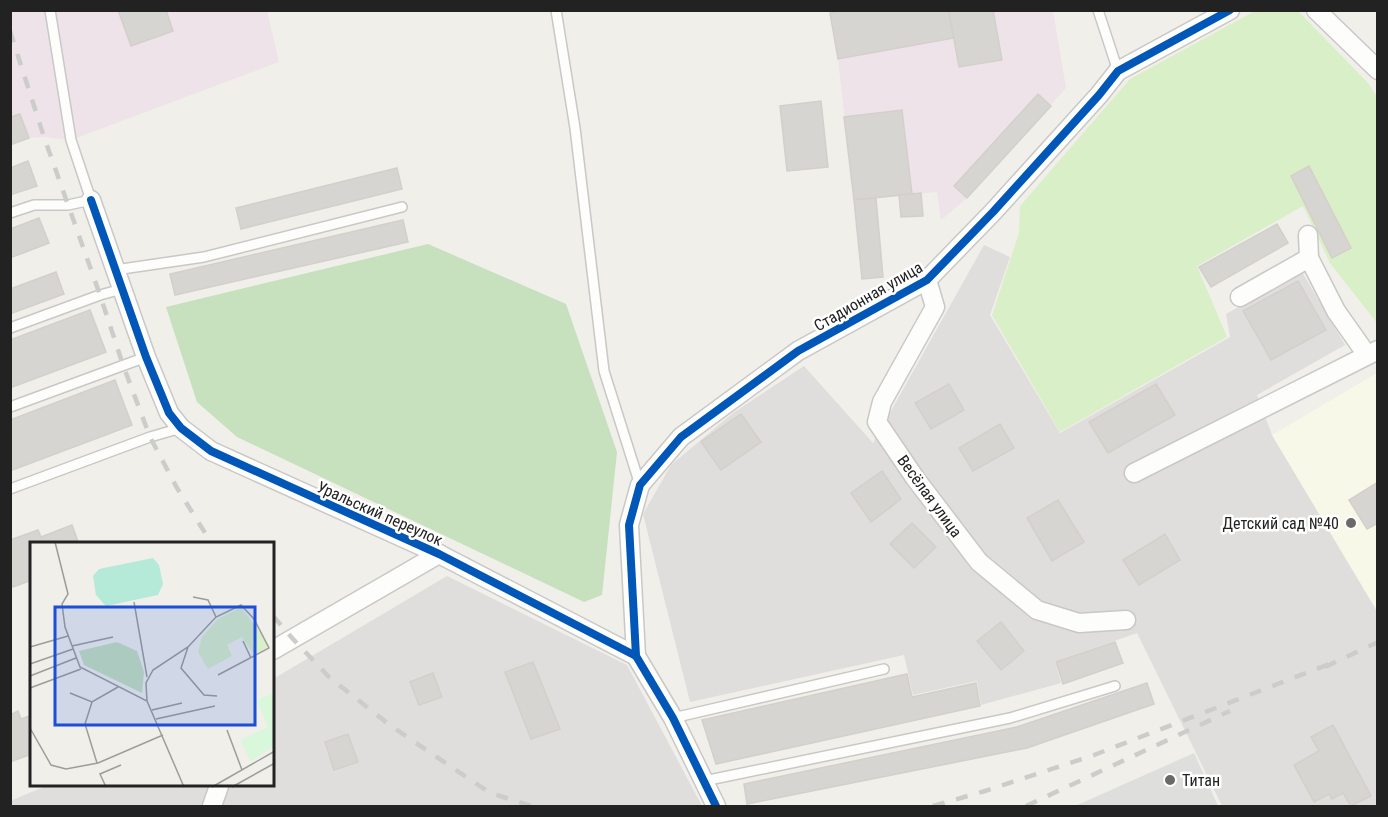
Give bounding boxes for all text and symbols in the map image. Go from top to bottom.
street label: Стадионная улица [811,258,926,335]
street label: Весёлая улица [893,451,966,541]
street label: Уральский переулок [314,477,446,550]
place label: Детский сад №40 [1223,514,1339,533]
marker: Детский сад №40 [1344,516,1358,530]
inset map [30,542,274,787]
place label: Титан [1182,771,1220,790]
marker: Титан [1163,773,1177,787]

